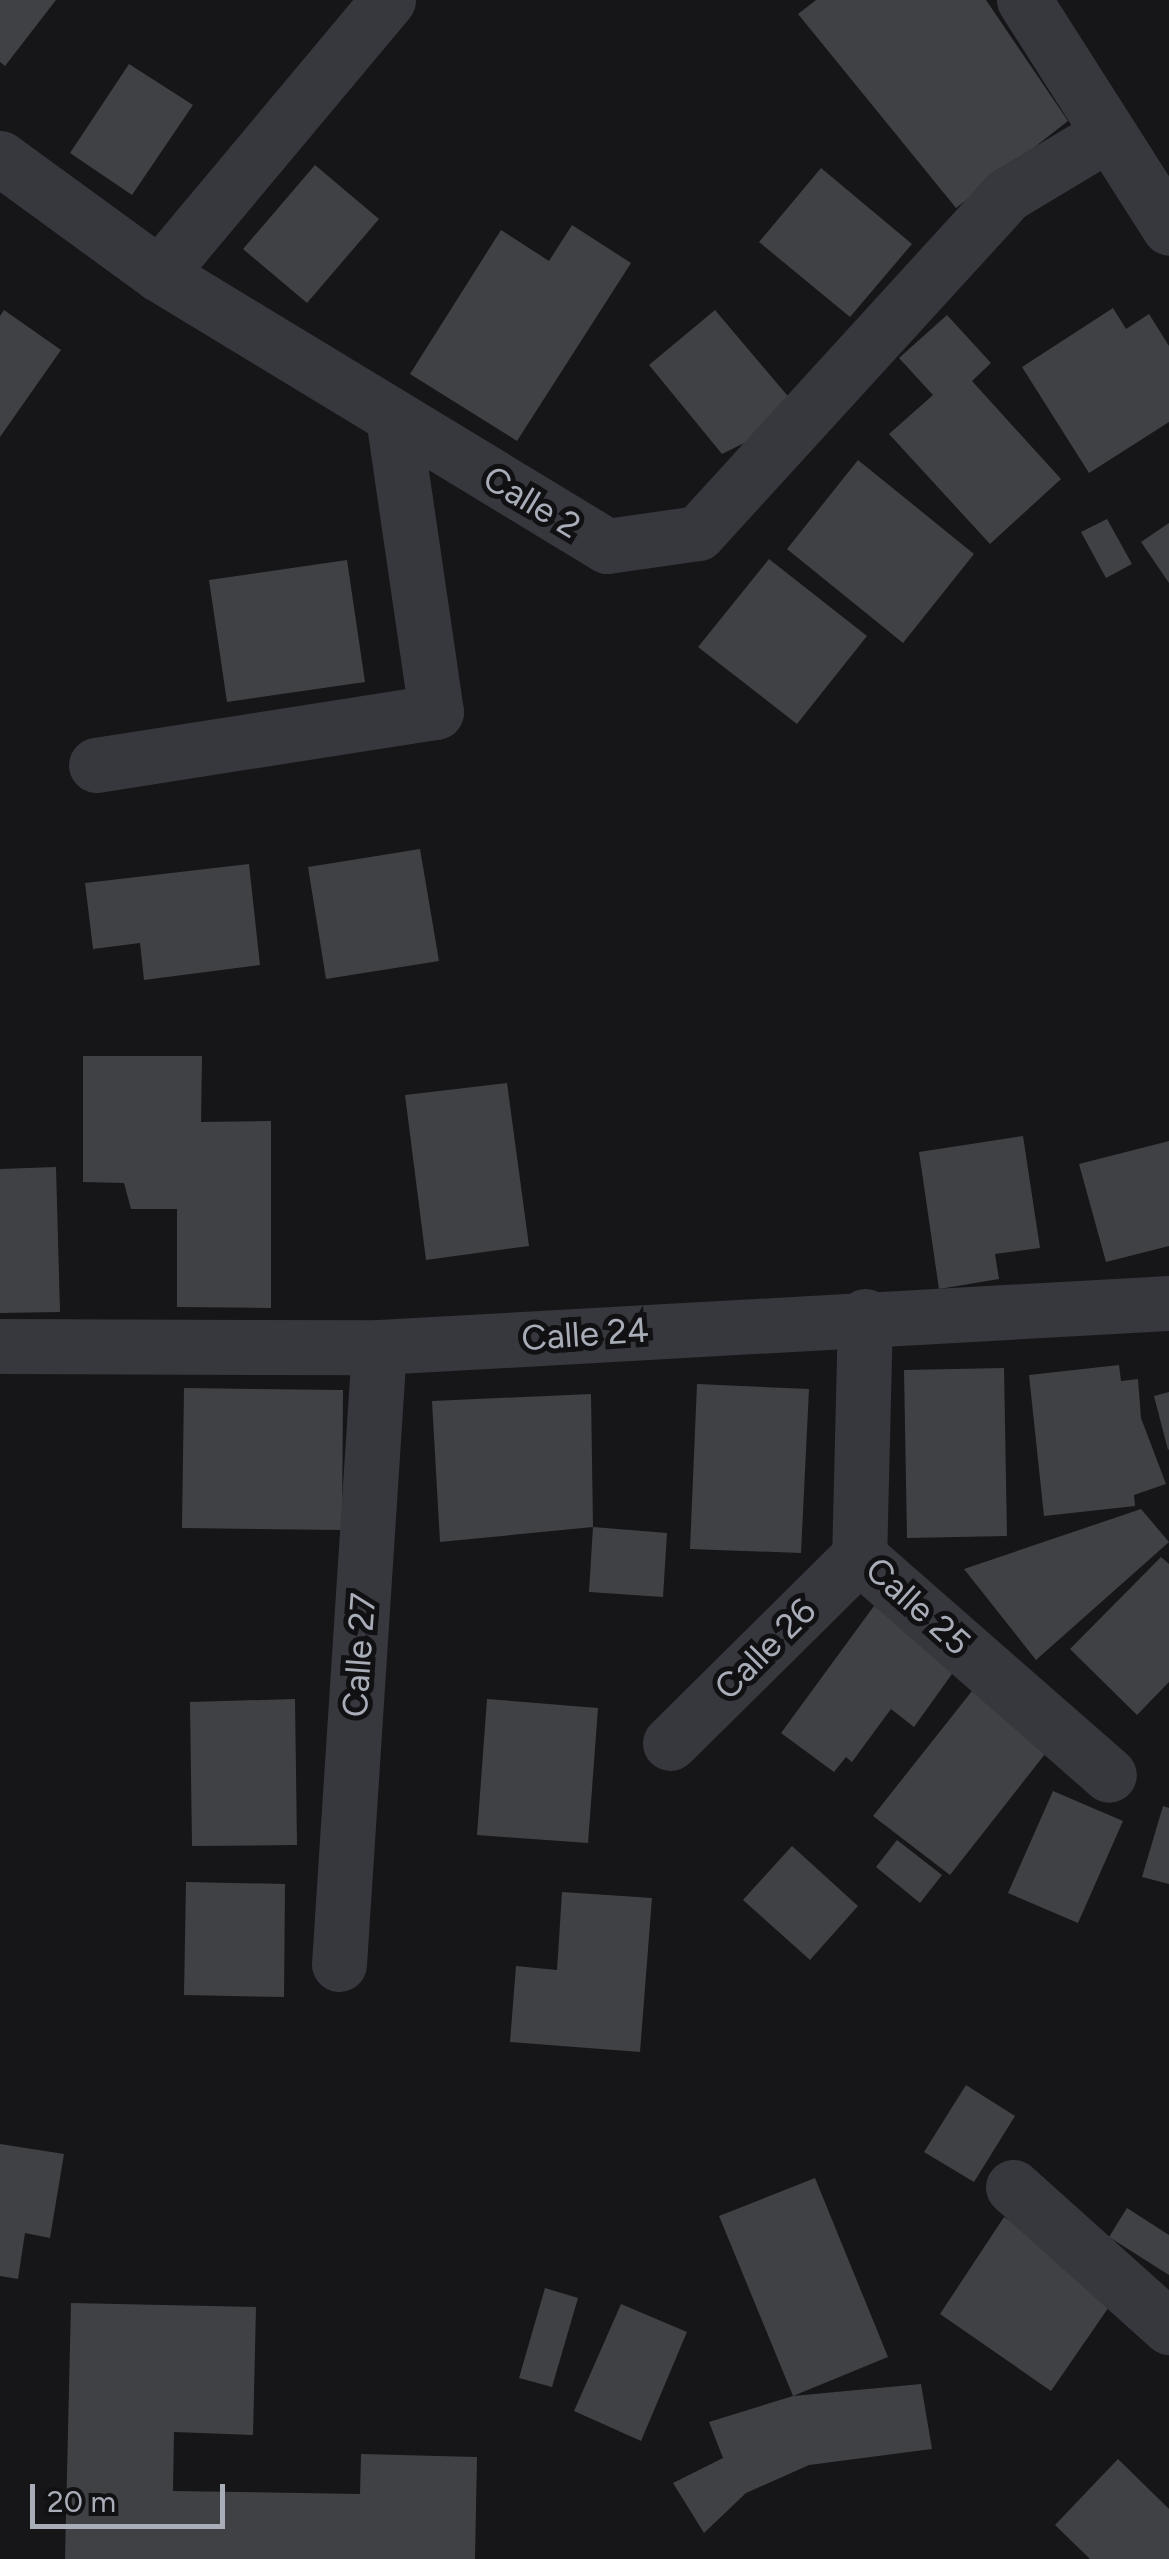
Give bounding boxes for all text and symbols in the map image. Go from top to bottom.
street label: Calle 2 [476,457,588,547]
street label: Calle 24 [520,1309,650,1359]
street label: Calle 25 [857,1548,979,1664]
street label: Calle 26 [706,1590,824,1708]
street label: Calle 27 [334,1591,384,1719]
scale bar [35,2464,230,2526]
text: 20 m [47,2483,116,2520]

